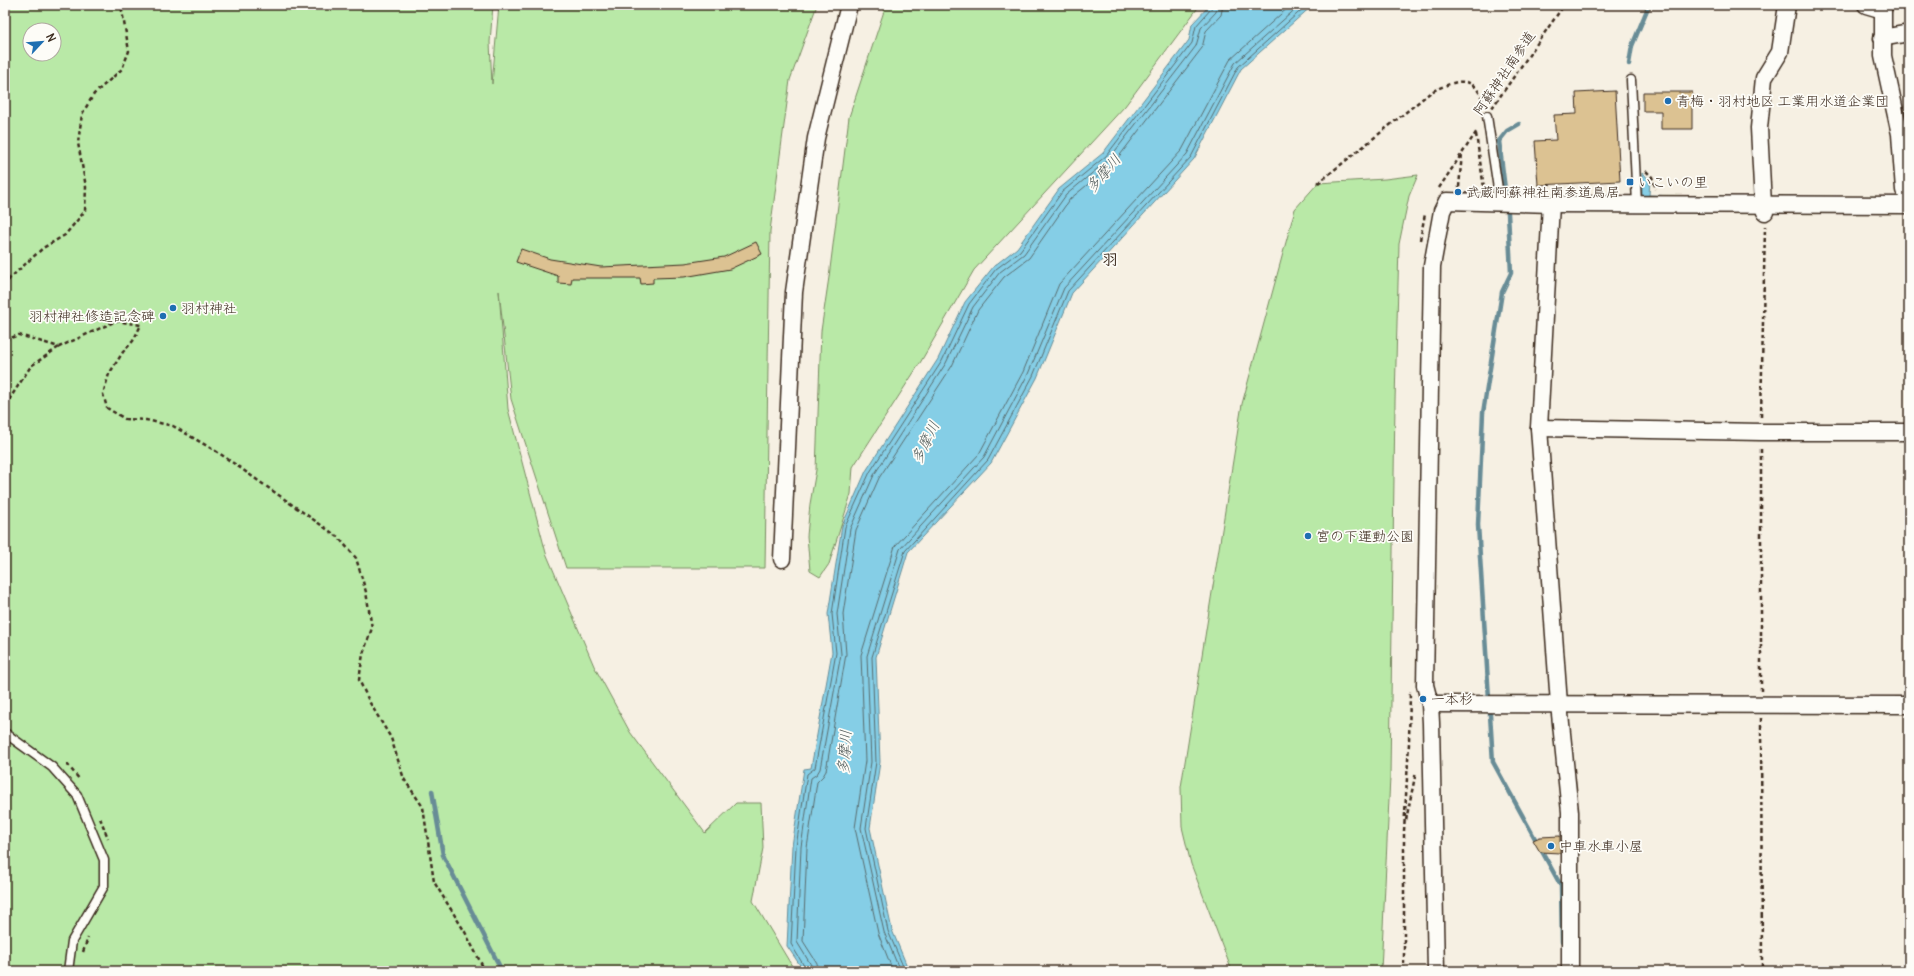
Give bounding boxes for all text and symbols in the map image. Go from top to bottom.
north arrow [22,22,62,62]
street label: 阿蘇神社南参道 [1469,27,1539,119]
text: N [43,31,59,44]
place label: 青梅・羽村地区 工業用水道企業団 [1676,92,1889,110]
marker: 青梅・羽村地区 工業用水道企業団 [1663,96,1673,106]
water label: 多摩川 [1081,150,1125,196]
place label: いこいの里 [1638,173,1708,191]
marker: いこいの里 [1625,177,1635,187]
place label: 武蔵阿蘇神社南参道鳥居 [1466,183,1620,201]
marker: 武蔵阿蘇神社南参道鳥居 [1453,187,1463,197]
district label: 羽 [1102,249,1118,269]
place label: 羽村神社 [181,299,237,317]
marker: 羽村神社 [168,303,178,313]
place label: 羽村神社修造記念碑 [29,307,155,325]
marker: 羽村神社修造記念碑 [158,311,168,321]
water label: 多摩川 [907,418,943,466]
place label: 宮の下運動公園 [1316,527,1414,545]
marker: 宮の下運動公園 [1303,531,1313,541]
place label: 一本杉 [1431,690,1473,708]
marker: 一本杉 [1418,694,1428,704]
water label: 多摩川 [833,729,855,775]
place label: 中車水車小屋 [1559,837,1643,855]
marker: 中車水車小屋 [1546,841,1556,851]

